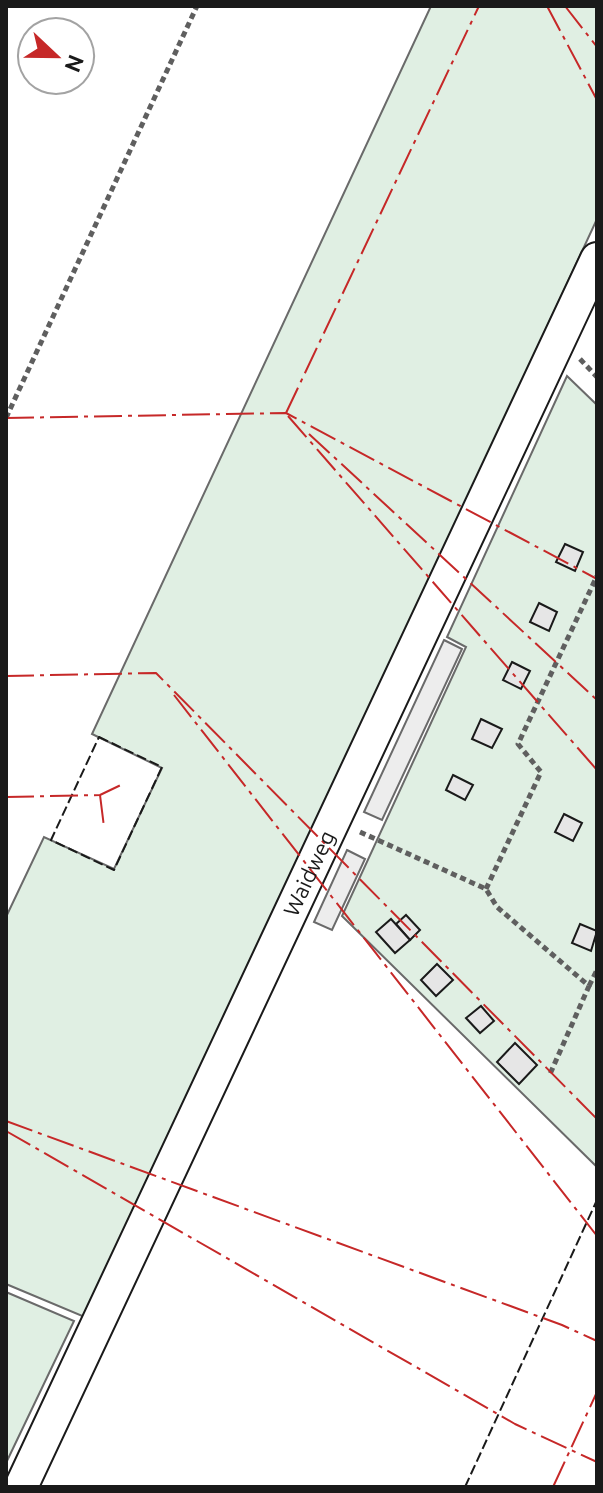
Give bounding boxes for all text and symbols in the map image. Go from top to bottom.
north arrow [16,16,96,96]
text: N [60,51,90,76]
street label: Waidweg [278,826,339,920]

